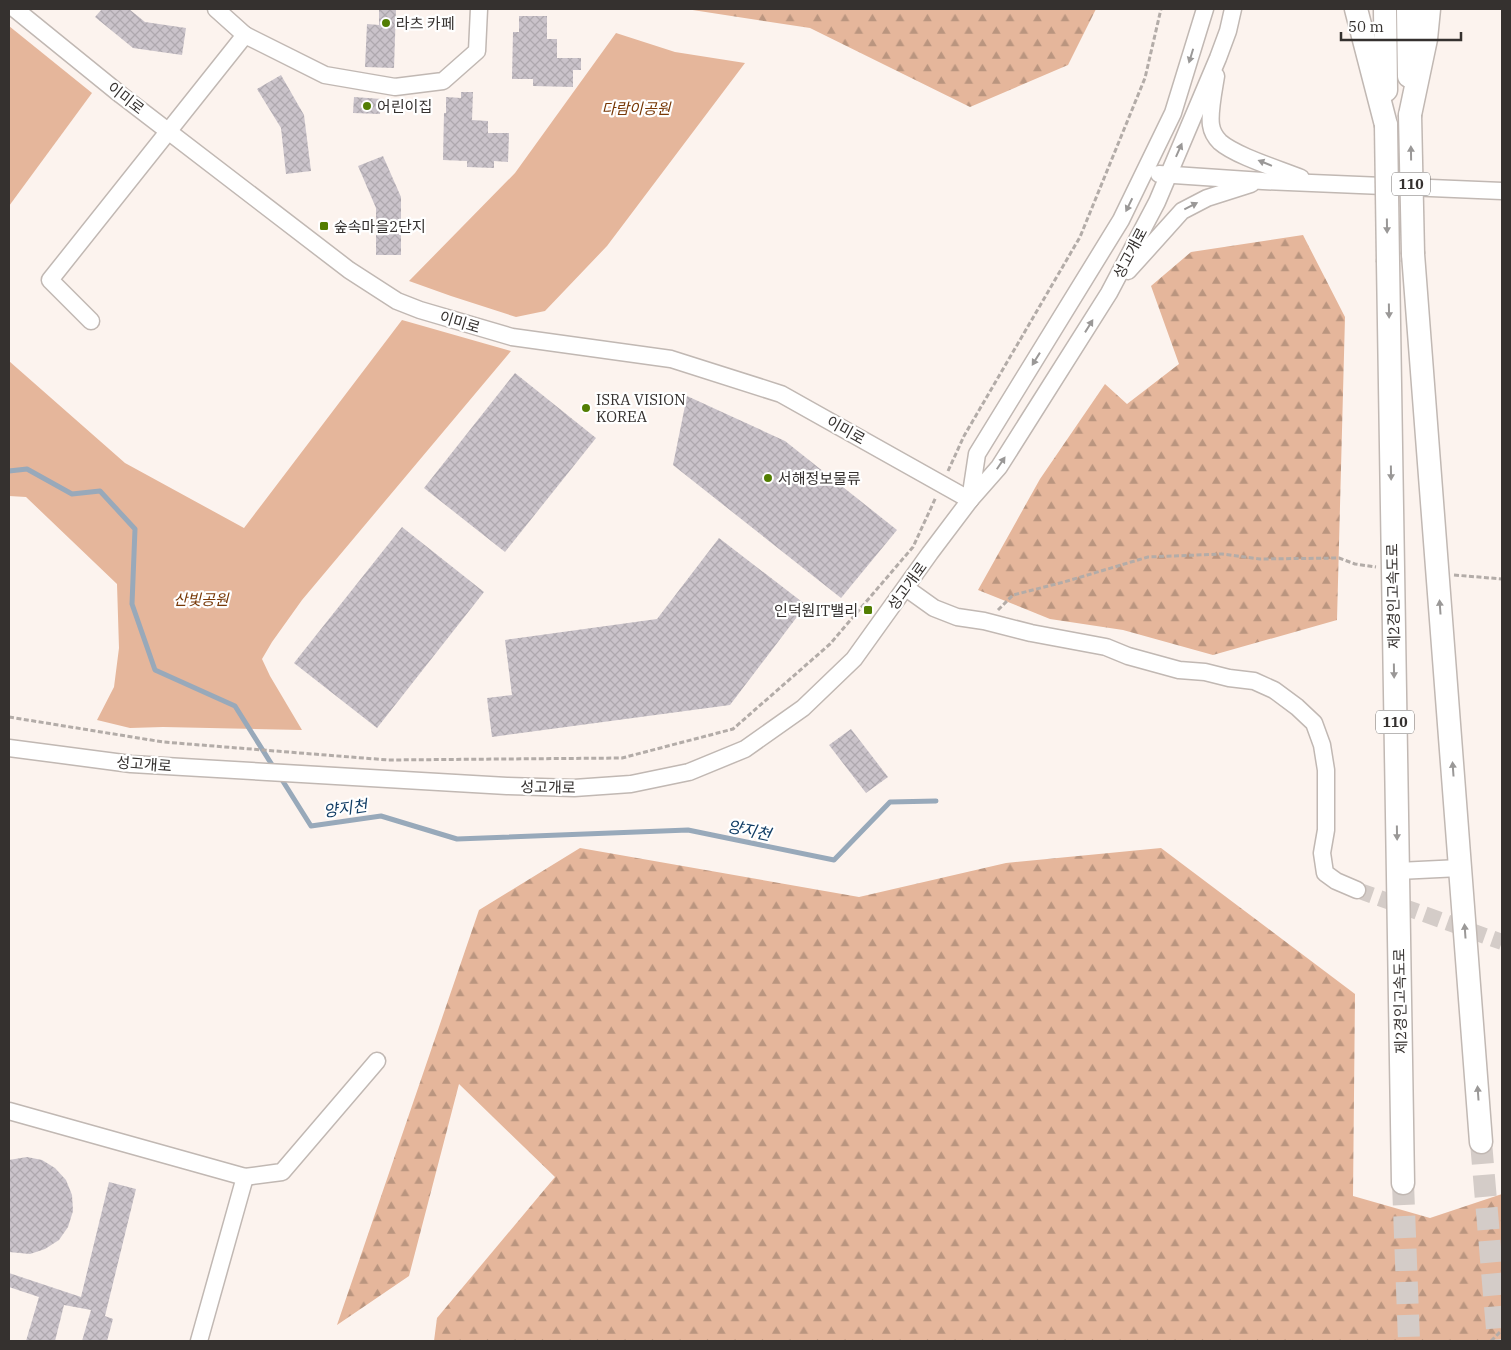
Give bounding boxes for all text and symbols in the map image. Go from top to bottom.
scale bar [1341,10,1461,42]
place label: 라츠 카페 [396,14,455,33]
marker: 라츠 카페 [380,17,392,29]
text: 50 m [1348,17,1384,36]
one-way arrow [1187,48,1195,63]
street label: 이미로 [104,78,148,118]
place label: 어린이집 [377,97,432,116]
park label: 다람이공원 [601,99,672,118]
marker: 어린이집 [361,100,373,112]
one-way arrow [1175,143,1183,157]
one-way arrow [1407,145,1415,161]
one-way arrow [1258,159,1272,167]
road number: 110 [1392,172,1430,195]
one-way arrow [1124,198,1132,212]
one-way arrow [1184,202,1199,210]
place label: 숲속마을2단지 [334,217,426,236]
one-way arrow [1384,219,1392,235]
marker: 숲속마을2단지 [318,220,330,232]
street label: 성고개로 [1109,224,1151,282]
one-way arrow [1385,303,1393,319]
street label: 이미로 [437,307,483,337]
one-way arrow [1084,319,1093,332]
one-way arrow [1031,353,1040,366]
place label: ISRA VISION KOREA [596,390,686,426]
marker: ISRA VISION KOREA [580,402,592,414]
street label: 이미로 [823,412,869,448]
one-way arrow [997,456,1006,469]
one-way arrow [1387,466,1395,482]
place label: 서해정보물류 [778,469,861,488]
marker: 서해정보물류 [762,472,774,484]
street label: 제2경인고속도로 [1383,543,1403,649]
street label: 성고개로 [883,558,931,614]
park label: 산빛공원 [173,590,230,609]
one-way arrow [1436,599,1444,615]
place label: 인덕원IT밸리 [774,601,858,620]
marker: 인덕원IT밸리 [862,604,874,616]
one-way arrow [1391,663,1399,679]
road number: 110 [1376,710,1414,734]
street label: 성고개로 [116,753,172,775]
one-way arrow [1448,761,1456,777]
street label: 성고개로 [520,777,576,797]
water label: 양지천 [322,795,371,821]
water label: 양지천 [725,816,775,845]
one-way arrow [1394,825,1402,841]
one-way arrow [1461,923,1469,939]
street label: 제2경인고속도로 [1390,948,1410,1054]
one-way arrow [1473,1085,1481,1101]

